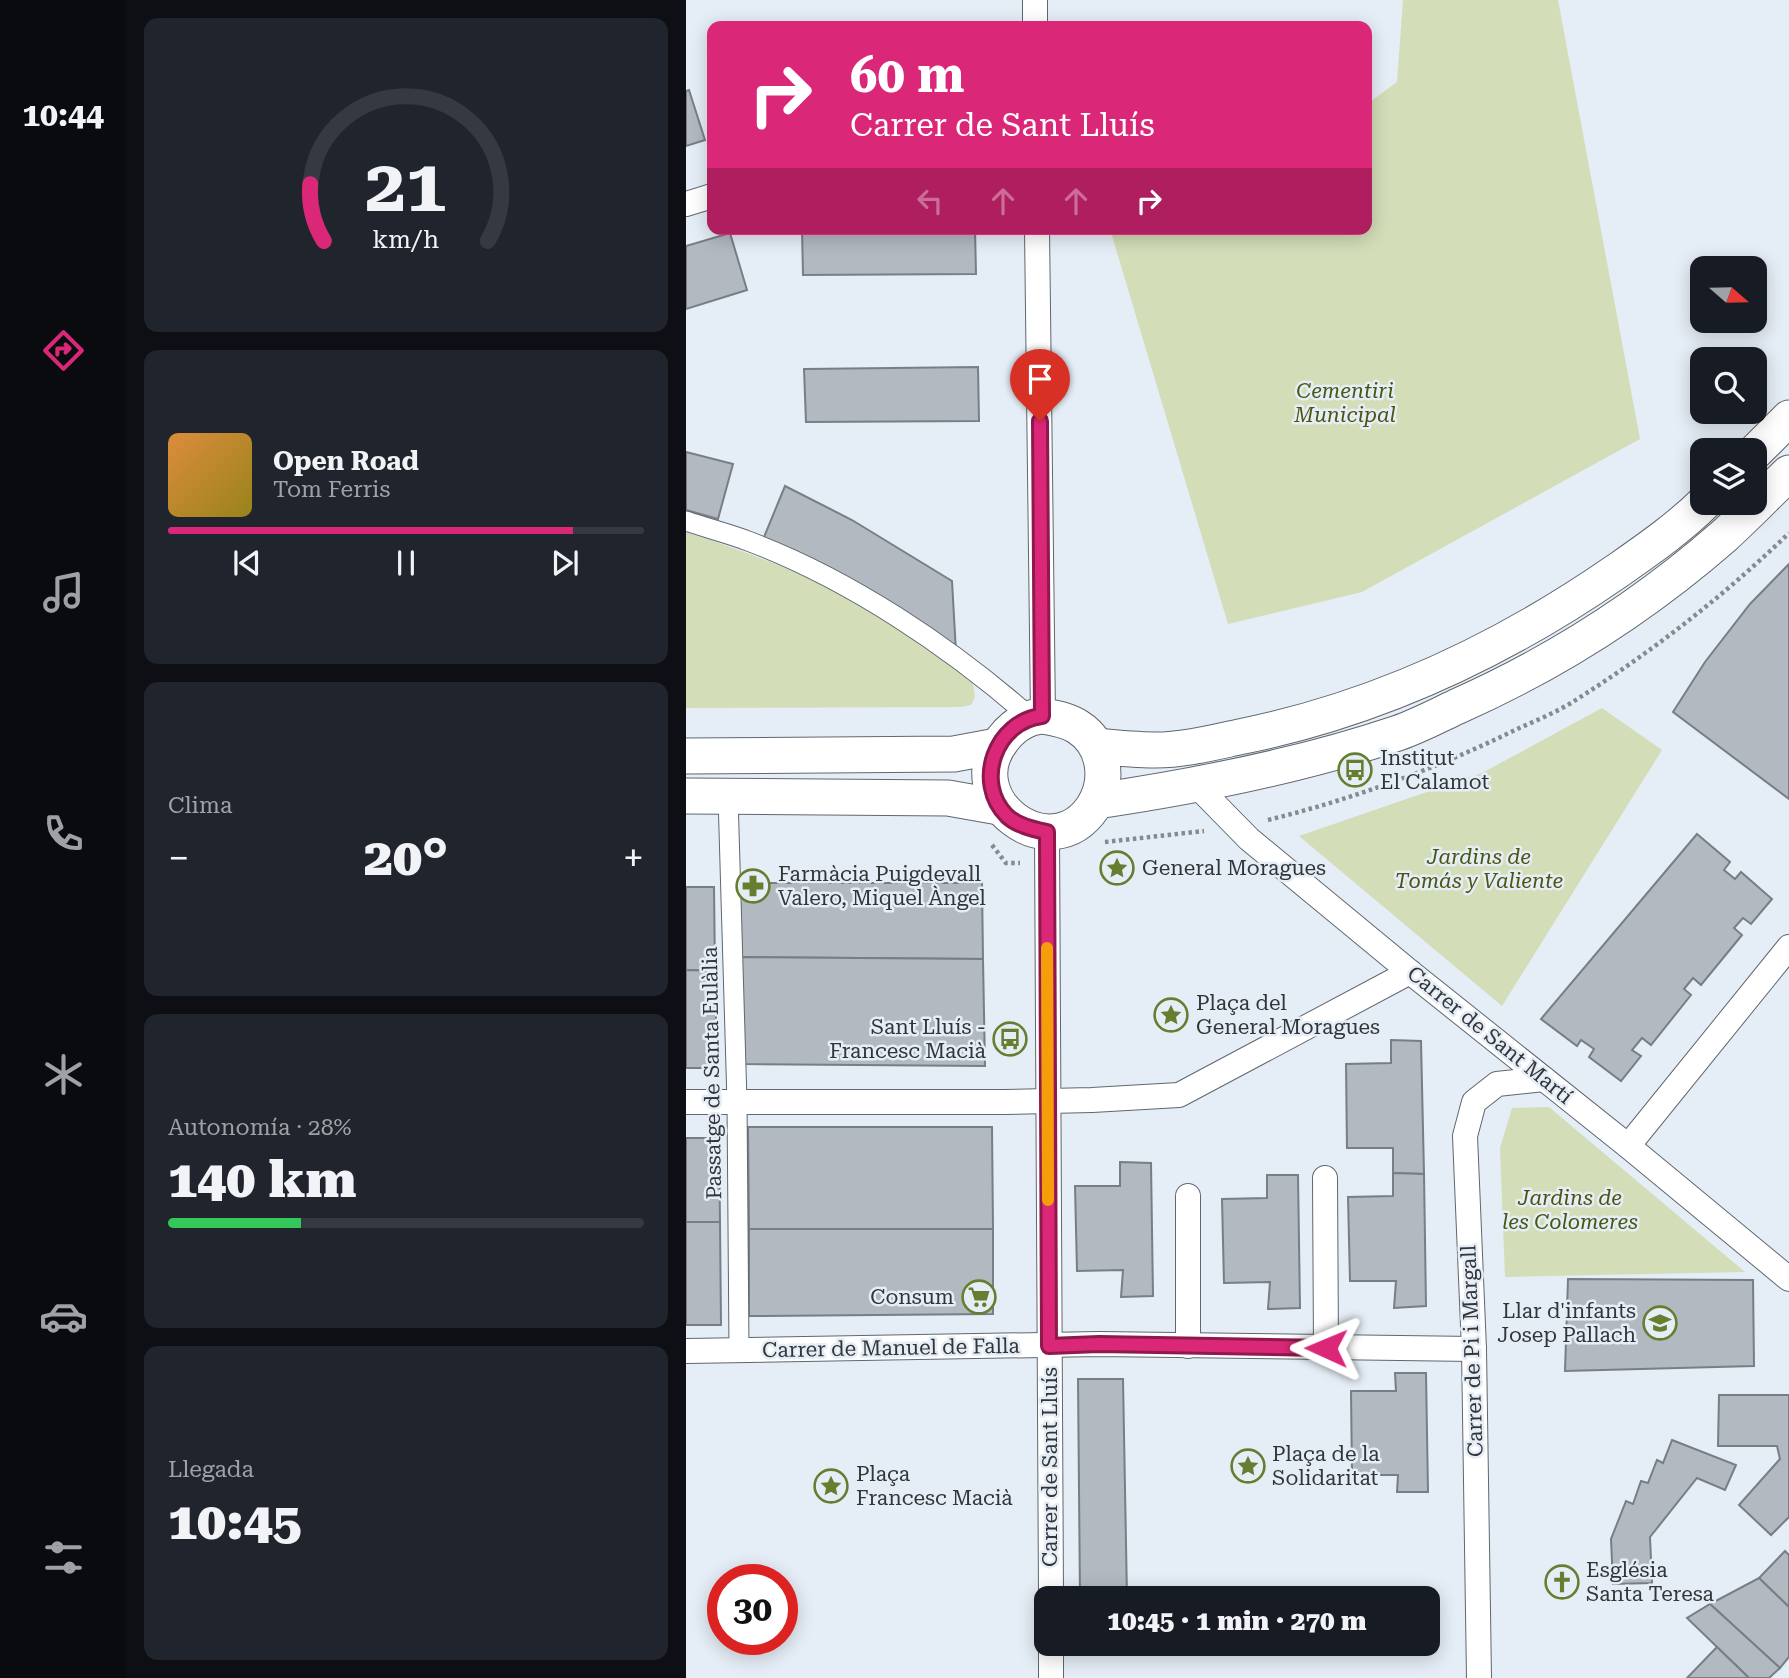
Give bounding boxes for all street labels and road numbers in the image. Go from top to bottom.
street label: Passatge de Santa Eulàlia [698,946,726,1200]
street label: Carrer de Sant Martí [1403,961,1578,1109]
street label: Carrer de Pi i Margall [1456,1244,1488,1458]
street label: Carrer de Manuel de Falla [762,1334,1021,1362]
street label: Carrer de Sant Lluís [1038,1367,1062,1567]

